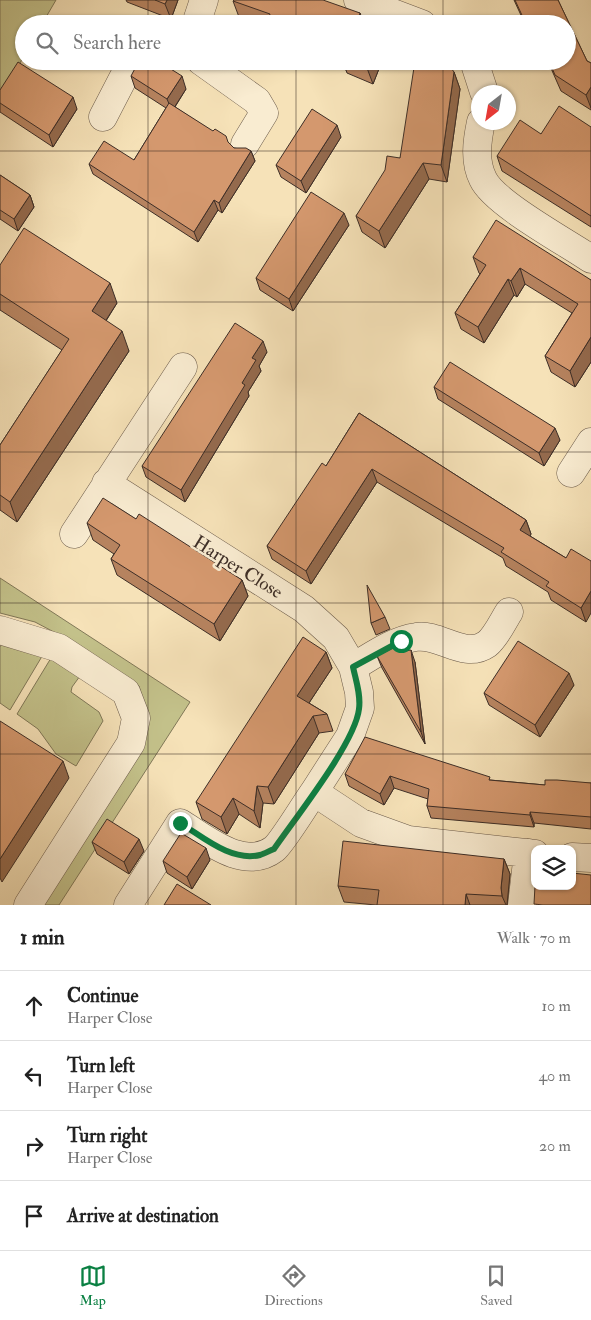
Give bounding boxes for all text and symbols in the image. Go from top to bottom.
search box [15,15,576,70]
icon: search [33,29,61,57]
text: Search here [73,31,161,55]
north arrow [471,85,516,130]
street label: Harper Close [188,530,287,605]
route start [390,630,413,653]
route end [169,812,192,835]
map controls [531,845,576,890]
button: layers [531,845,576,890]
text: 1 min [20,924,65,951]
text: Walk · 70 m [497,928,571,948]
text: Continue [67,984,138,1008]
icon: ahead [20,992,48,1020]
text: 10 m [541,996,571,1016]
text: Harper Close [67,1008,152,1028]
text: Turn left [67,1054,135,1078]
icon: left [20,1062,48,1090]
text: 40 m [538,1066,571,1086]
text: Harper Close [67,1078,152,1098]
text: Turn right [67,1124,147,1148]
icon: right [20,1132,48,1160]
text: 20 m [539,1136,571,1156]
text: Harper Close [67,1148,152,1168]
icon: arrive [20,1202,48,1230]
text: Arrive at destination [67,1204,219,1228]
tab: Map [79,1262,107,1309]
tab: Directions [264,1262,323,1309]
tab: Saved [480,1262,512,1309]

